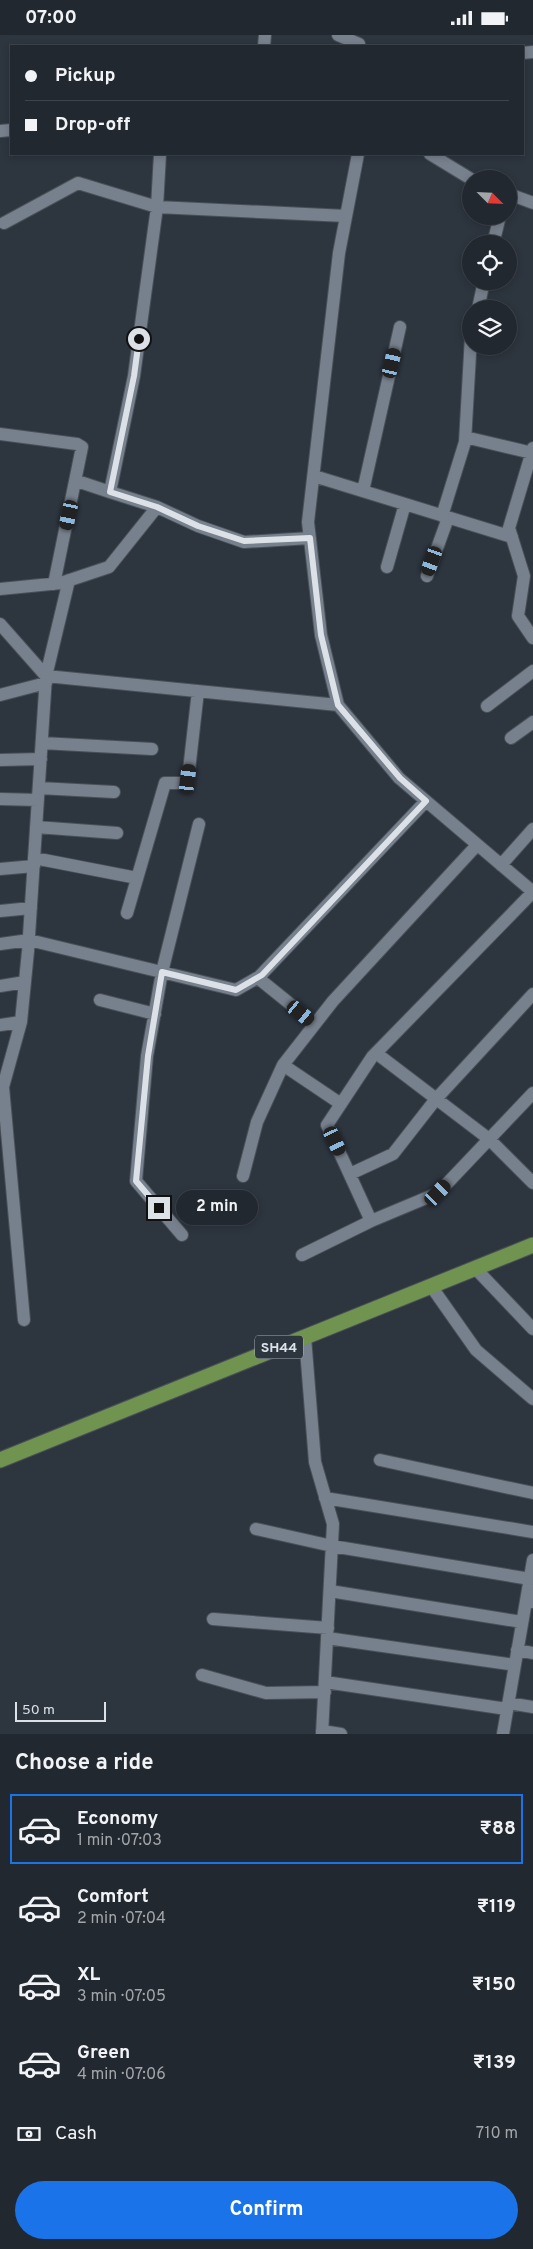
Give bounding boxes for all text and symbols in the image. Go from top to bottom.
text: 07:00 [25,6,77,30]
text: Pickup [55,64,115,88]
text: Drop-off [55,113,130,137]
north arrow [462,170,518,225]
map controls [462,170,517,355]
button: locate [462,235,517,290]
button: layers [462,300,517,355]
route start [128,328,150,350]
car [381,347,402,379]
car [58,499,79,531]
car [419,544,444,578]
car [178,763,197,795]
car [284,998,317,1028]
car [321,1124,348,1158]
car [422,1177,453,1209]
callout: 2 min [176,1191,259,1225]
route end [148,1197,170,1219]
text: 2 min [196,1197,238,1217]
road number: SH44 [255,1335,303,1359]
scale bar [15,1699,106,1722]
text: 50 m [22,1702,55,1719]
text: Choose a ride [15,1750,153,1777]
icon: car [17,1807,62,1852]
text: Economy [77,1807,158,1831]
text: ₹88 [480,1817,516,1841]
text: 1 min · 07:03 [77,1831,162,1851]
icon: car [17,1885,62,1930]
text: Comfort [77,1885,149,1909]
text: ₹119 [477,1895,516,1919]
text: 2 min · 07:04 [77,1909,166,1929]
icon: car [17,1963,62,2008]
text: XL [77,1963,100,1987]
text: ₹150 [472,1973,516,1997]
text: 3 min · 07:05 [77,1987,166,2007]
icon: car [17,2041,62,2086]
text: Green [77,2041,130,2065]
text: ₹139 [473,2051,516,2075]
text: 4 min · 07:06 [77,2065,166,2085]
icon: cash [15,2120,43,2148]
text: Cash [55,2122,97,2146]
text: 710 m [476,2124,518,2144]
button: Confirm [15,2181,518,2239]

